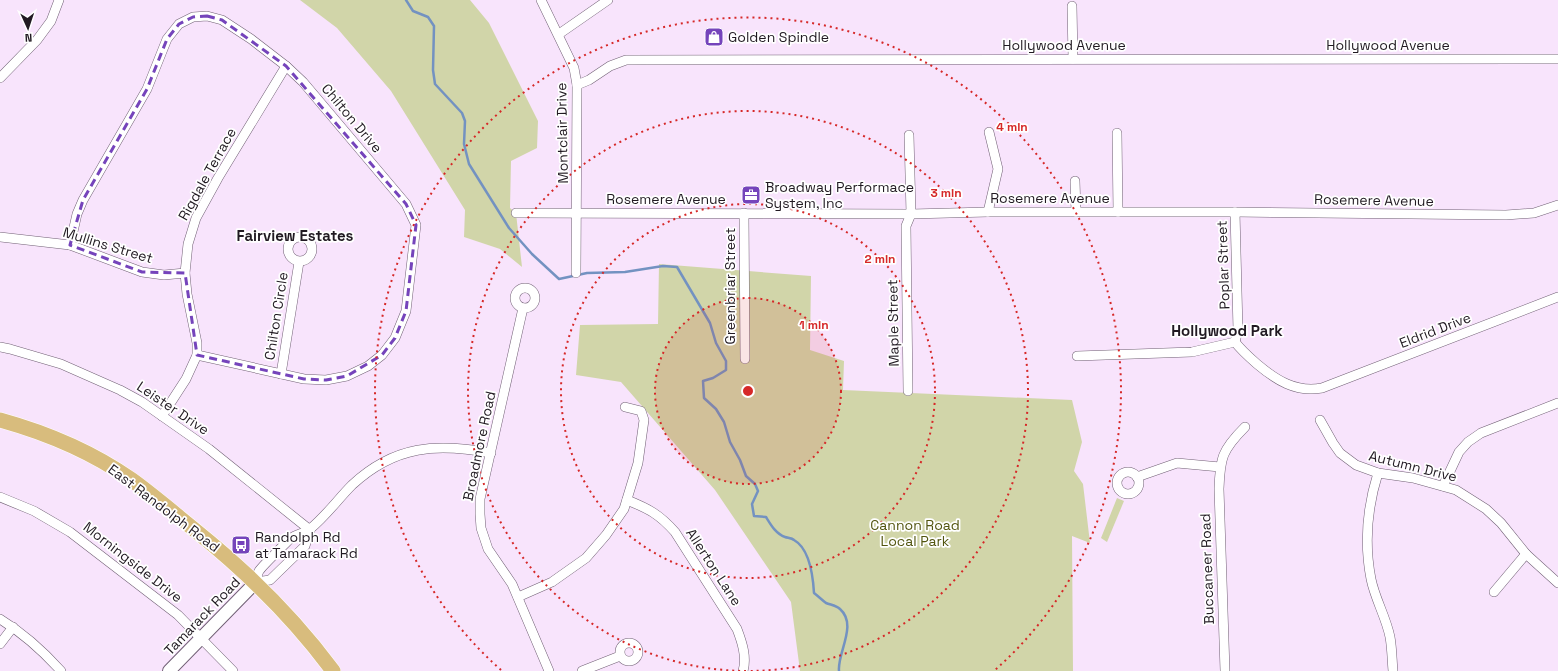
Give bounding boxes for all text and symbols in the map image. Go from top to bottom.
north arrow [8,8,48,48]
shop icon: Golden Spindle [703,26,725,48]
place label: Golden Spindle [728,28,829,46]
text: N [24,31,33,45]
street label: Hollywood Avenue [1002,36,1126,54]
street label: Hollywood Avenue [1326,36,1450,54]
street label: Chilton Drive [318,80,386,156]
street label: Montclair Drive [552,82,572,184]
text: 4 min [996,119,1028,135]
street label: Rigdale Terrace [174,124,240,224]
place label: Broadway Performace System, Inc [765,178,914,212]
office icon: Broadway Performace System, Inc [740,184,762,206]
text: 3 min [930,185,962,201]
street label: Rosemere Avenue [990,189,1110,207]
street label: Rosemere Avenue [606,190,726,208]
street label: Rosemere Avenue [1314,190,1434,210]
street label: Poplar Street [1212,220,1234,310]
street label: Mullins Street [61,223,155,267]
district label: Fairview Estates [237,226,354,245]
street label: Greenbriar Street [721,228,739,344]
text: 2 min [864,251,896,267]
street label: Chilton Circle [260,271,292,361]
street label: Maple Street [883,279,903,367]
street label: Eldrid Drive [1397,308,1473,352]
text: 1 min [799,317,829,333]
district label: Hollywood Park [1171,321,1283,340]
street label: Leister Drive [133,377,213,439]
centre of rings [741,384,755,398]
street label: Broadmore Road [459,389,499,503]
street label: Autumn Drive [1367,446,1459,486]
street label: East Randolph Road [105,460,223,556]
street label: Buccaneer Road [1196,513,1218,625]
park label: Cannon Road Local Park [870,516,960,550]
street label: Morningside Drive [80,518,186,606]
street label: Allerton Lane [682,525,746,609]
place label: Randolph Rd at Tamarack Rd [255,528,358,562]
bus stop icon: Randolph Rd at Tamarack Rd [230,534,252,556]
street label: Tamarack Road [160,573,244,659]

